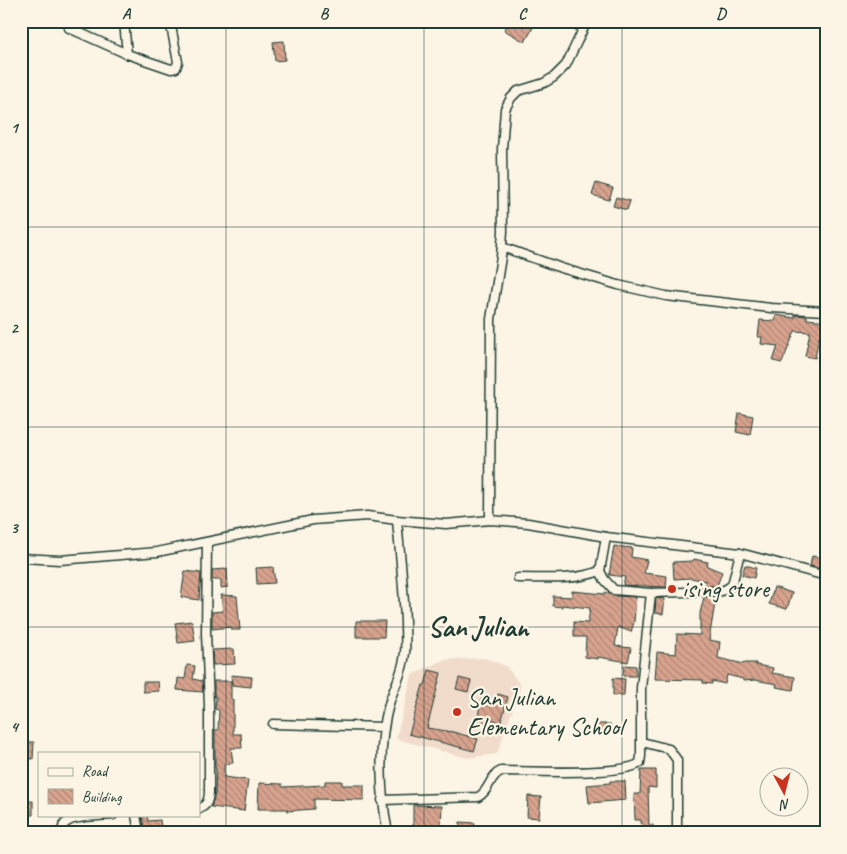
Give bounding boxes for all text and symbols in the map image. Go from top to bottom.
text: A [122,4,132,24]
text: B [320,4,330,24]
text: C [518,4,528,24]
text: D [716,4,727,24]
text: 1 [10,118,19,138]
text: 2 [10,318,19,338]
text: 3 [10,518,19,538]
place label: ising store [682,573,771,605]
marker: ising store [666,583,678,595]
district label: San Julian [428,609,530,644]
place label: San Julian Elementary School [467,682,628,743]
marker: San Julian Elementary School [451,706,463,718]
text: 4 [10,717,19,737]
legend [38,752,200,816]
text: Road [82,762,109,781]
north arrow [760,766,810,816]
text: Building [82,788,122,807]
text: N [778,795,791,814]

